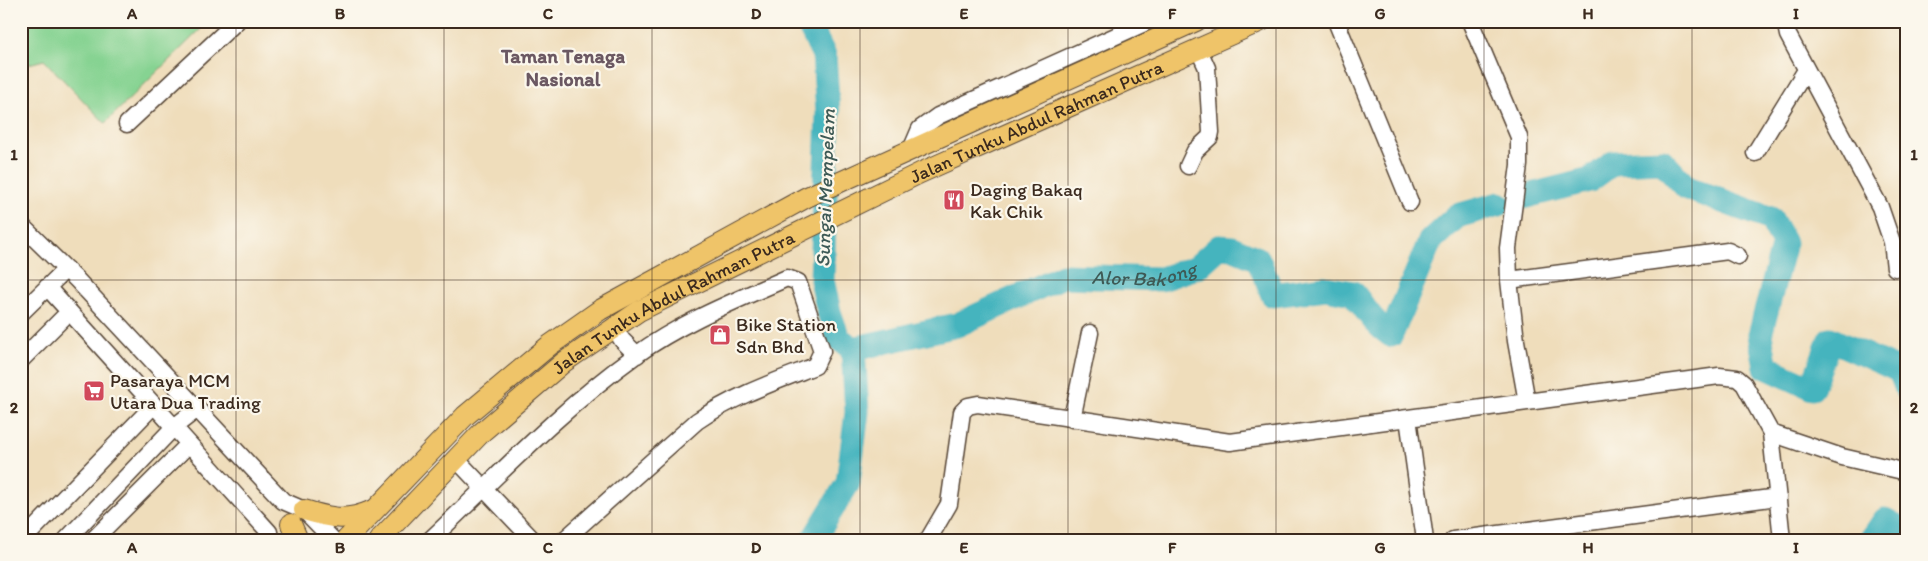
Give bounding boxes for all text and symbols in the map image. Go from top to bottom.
text: A [126,4,138,23]
text: B [335,4,346,23]
text: C [543,4,554,23]
text: D [751,4,762,23]
text: E [960,4,969,23]
text: F [1168,4,1177,23]
text: G [1374,4,1386,23]
text: H [1582,4,1594,23]
text: I [1793,4,1799,23]
district label: Taman Tenaga Nasional [500,44,625,91]
street label: Jalan Tunku Abdul Rahman Putra [906,55,1166,188]
water label: Sungai Mempelam [810,108,840,267]
text: 1 [10,145,18,164]
text: 1 [1910,145,1918,164]
place label: Daging Bakaq Kak Chik [970,178,1083,223]
restaurant icon: Daging Bakaq Kak Chik [942,188,966,212]
street label: Jalan Tunku Abdul Rahman Putra [547,225,798,379]
water label: Alor Bakong [1091,255,1202,291]
place label: Bike Station Sdn Bhd [736,313,837,358]
shop icon: Bike Station Sdn Bhd [708,323,732,347]
place label: Pasaraya MCM Utara Dua Trading [110,369,261,414]
supermarket icon: Pasaraya MCM Utara Dua Trading [82,379,106,403]
text: 2 [10,398,19,417]
text: 2 [1910,398,1919,417]
text: A [126,538,138,557]
text: B [335,538,346,557]
text: C [543,538,554,557]
text: D [751,538,762,557]
text: E [960,538,969,557]
text: F [1168,538,1177,557]
text: G [1374,538,1386,557]
text: H [1582,538,1594,557]
text: I [1793,538,1799,557]

